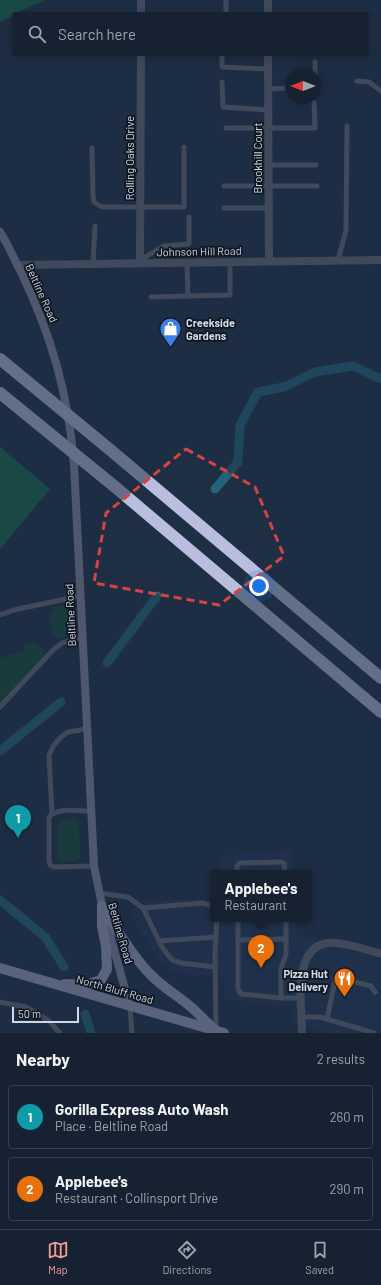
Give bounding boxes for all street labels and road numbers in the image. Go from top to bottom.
street label: Rolling Oaks Drive [123,116,136,200]
street label: Brookhill Court [251,122,264,194]
street label: Johnson Hill Road [156,244,242,258]
street label: Beltline Road [23,262,61,324]
street label: Beltline Road [62,583,78,647]
street label: Beltline Road [106,901,136,965]
street label: North Bluff Road [75,972,155,1006]

